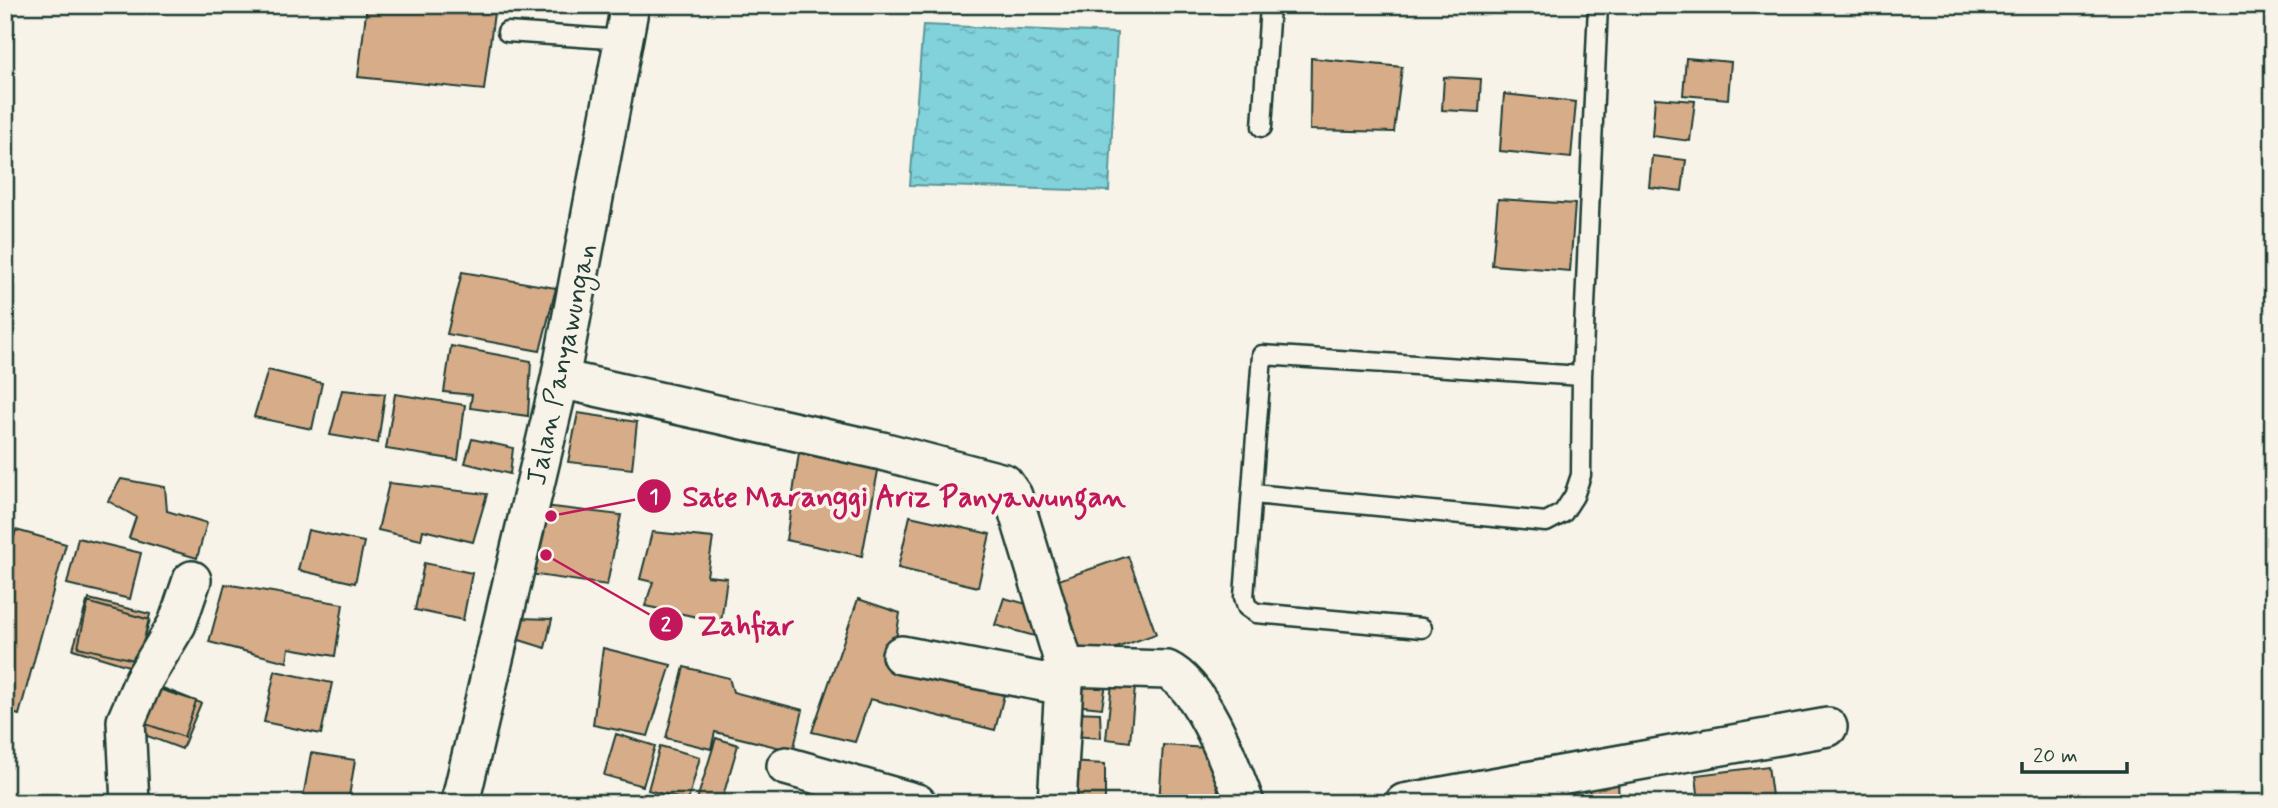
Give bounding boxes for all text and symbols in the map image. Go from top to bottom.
street label: Jalan Panyawungan [519,240,608,489]
callout: Sate Maranggi Ariz Panyawungan [637,470,1136,521]
text: Sate Maranggi Ariz Panyawungan [682,478,1126,521]
text: 1 [649,483,659,511]
callout: Zahfiar [649,599,808,650]
text: Zahfiar [698,607,795,646]
text: 2 [661,611,672,639]
scale bar [2022,731,2128,775]
text: 20 m [2033,742,2078,770]

